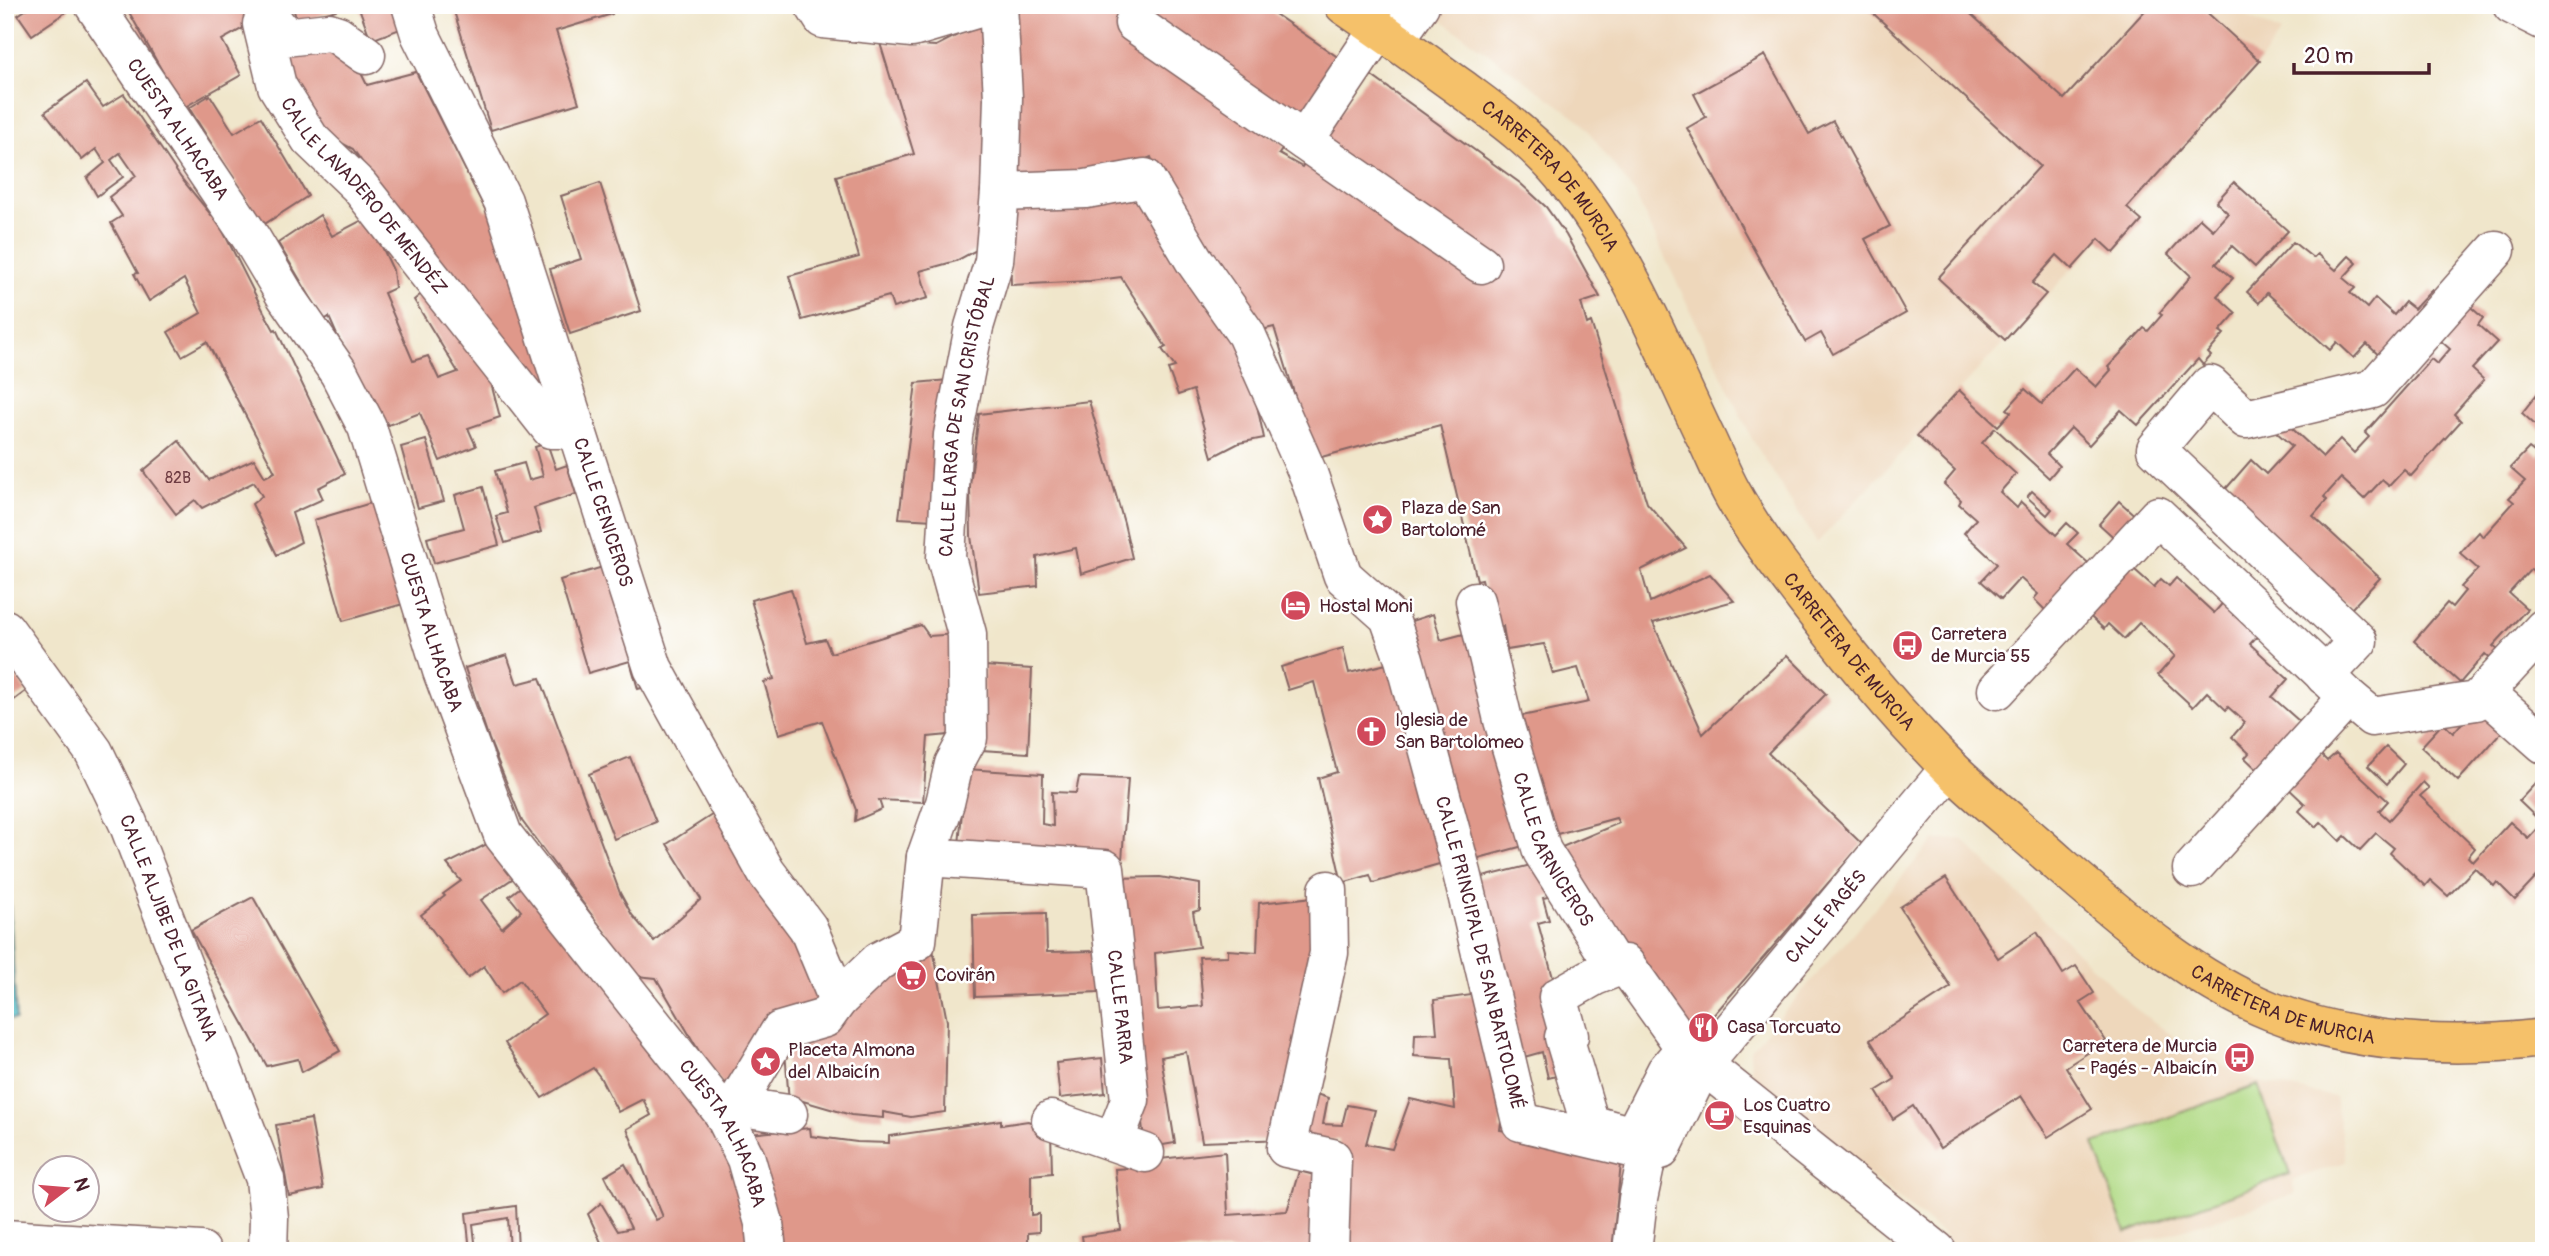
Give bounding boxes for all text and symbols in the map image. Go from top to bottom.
scale bar [2294,32,2428,76]
text: 20 m [2304,43,2353,70]
street label: CUESTA ALHACABA [122,54,234,205]
street label: CALLE LAVADERO DE MENDÉZ [275,93,452,300]
street label: CARRETERA DE MURCIA [1476,95,1624,256]
street label: CALLE LARGA DE SAN CRISTÓBAL [934,272,1001,557]
street label: CALLE CENICEROS [568,435,638,590]
house number: 82B [165,468,191,488]
place label: Plaza de San Bartolomé [1401,496,1501,542]
place icon: Plaza de San Bartolomé [1361,502,1395,536]
street label: CUESTA ALHACABA [394,550,468,715]
street label: CARRETERA DE MURCIA [1778,568,1920,736]
hotel icon: Hostal Moni [1279,589,1313,623]
place label: Hostal Moni [1319,594,1413,618]
place label: Carretera de Murcia 55 [1931,622,2031,668]
bus stop icon: Carretera de Murcia 55 [1891,628,1925,662]
place label: Iglesia de San Bartolomeo [1395,708,1524,754]
church icon: Iglesia de San Bartolomeo [1355,714,1389,748]
street label: CALLE CARNICEROS [1507,770,1599,931]
street label: CALLE PRINCIPAL DE SAN BARTOLOMÉ [1430,794,1530,1112]
street label: CALLE ALJIBE DE LA GITANA [114,811,223,1044]
street label: CALLE PAGÉS [1780,865,1872,969]
street label: CALLE PARRA [1102,949,1138,1065]
supermarket icon: Covirán [895,958,929,992]
street label: CARRETERA DE MURCIA [2186,959,2377,1050]
place label: Covirán [935,963,995,987]
restaurant icon: Casa Torcuato [1687,1010,1721,1044]
place label: Casa Torcuato [1727,1015,1841,1039]
place label: Carretera de Murcia - Pagés - Albaicín [2062,1034,2217,1080]
place label: Placeta Almona del Albaicín [788,1038,915,1084]
bus stop icon: Carretera de Murcia - Pagés - Albaicín [2223,1040,2257,1074]
place icon: Placeta Almona del Albaicín [748,1044,782,1078]
street label: CUESTA ALHACABA [673,1055,771,1210]
place label: Los Cuatro Esquinas [1743,1093,1830,1139]
cafe icon: Los Cuatro Esquinas [1703,1099,1737,1133]
north arrow [32,1154,102,1224]
text: N [68,1175,95,1194]

